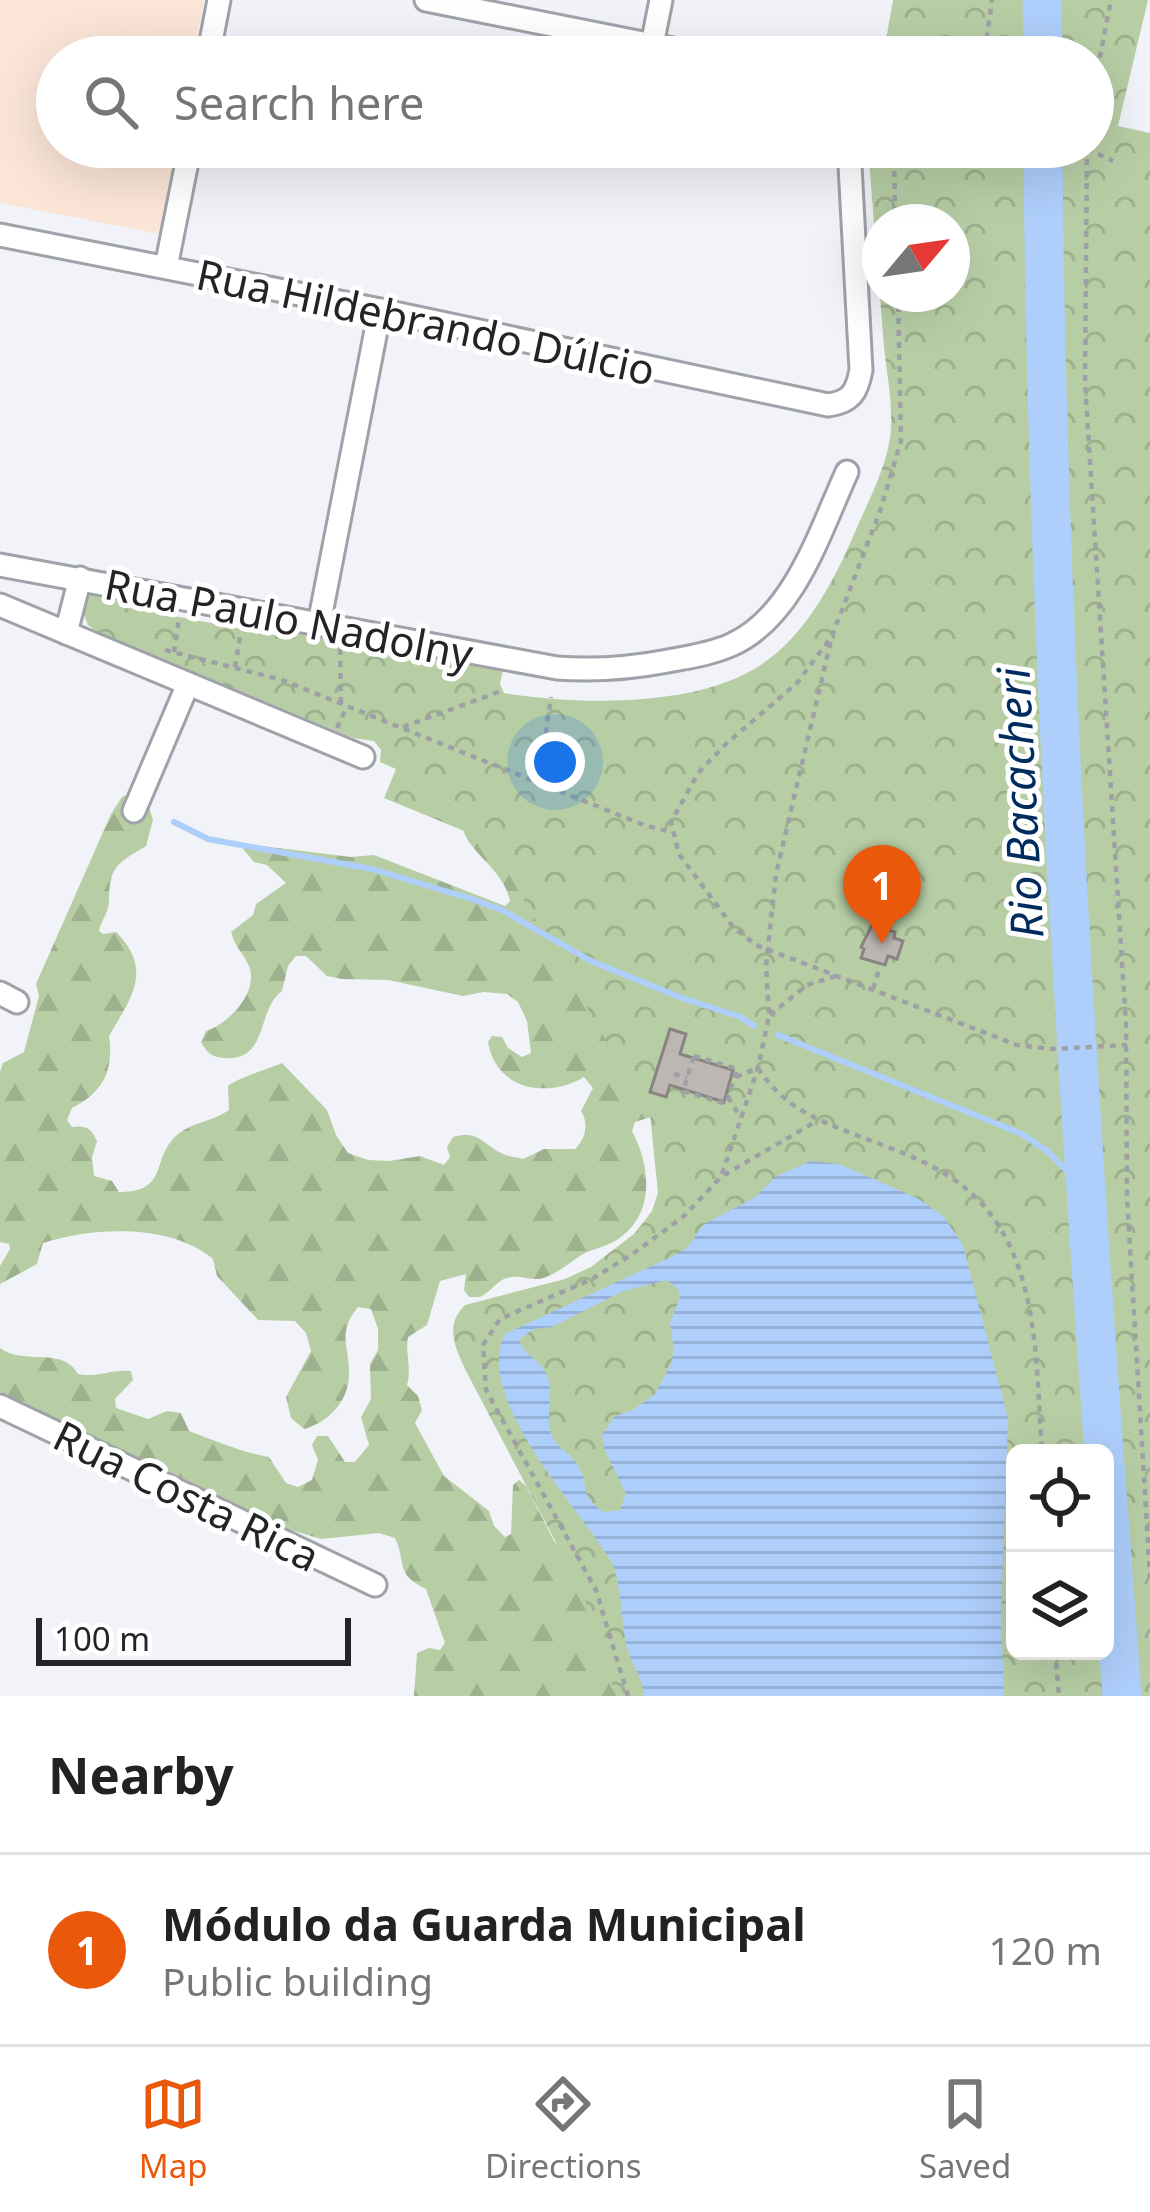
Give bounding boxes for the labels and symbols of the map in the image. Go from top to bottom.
north arrow [862,204,970,312]
street label: Rua Hildebrando Dúlcio [192,245,660,397]
street label: Rua Paulo Nadolny [100,554,478,682]
water label: Rio Bacacheri [981,665,1057,940]
your location [525,732,585,792]
pin: 1 [843,845,921,944]
street label: Rua Costa Rica [45,1406,329,1584]
scale bar [36,1612,351,1665]

